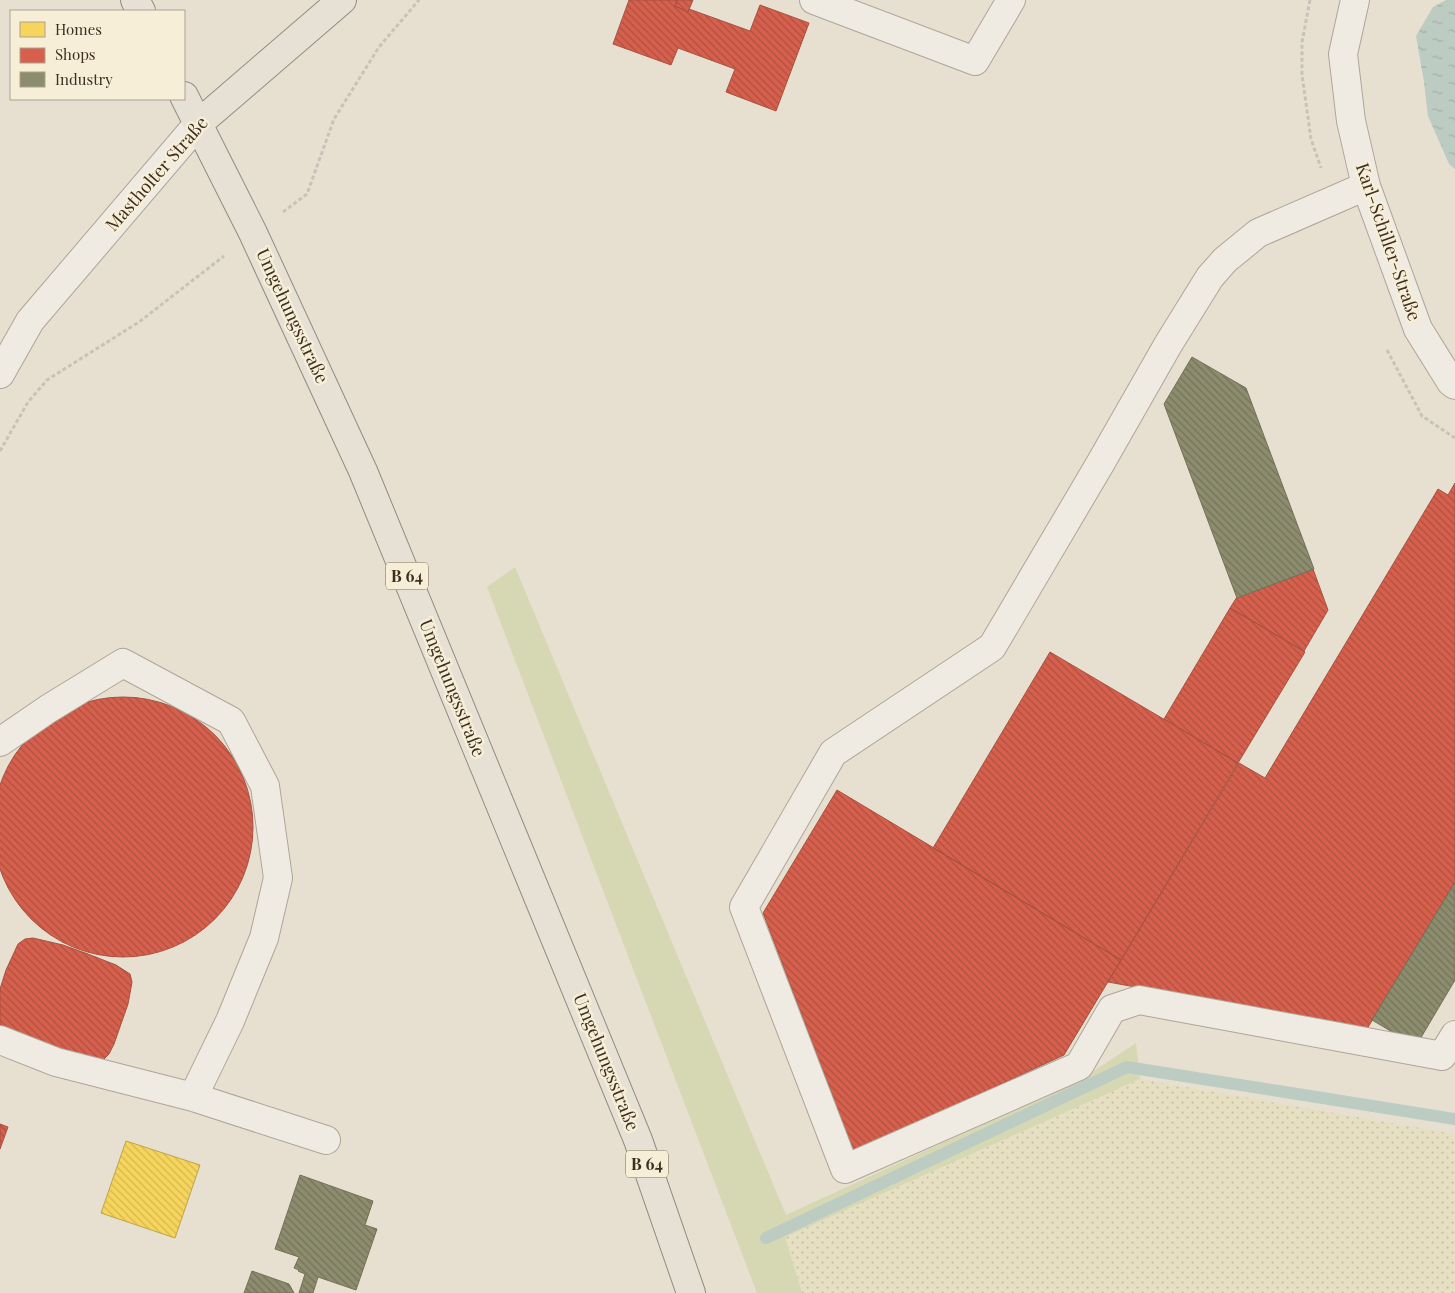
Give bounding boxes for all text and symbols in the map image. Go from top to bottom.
legend [10,10,185,100]
text: Homes [55,19,102,39]
text: Shops [55,44,96,64]
text: Industry [55,69,113,89]
street label: Mastholter Straße [100,111,213,236]
street label: Karl-Schiller-Straße [1351,160,1427,324]
street label: Umgehungsstraße [251,244,335,387]
road number: B 64 [386,562,428,590]
street label: Umgehungsstraße [414,615,491,760]
street label: Umgehungsstraße [568,989,645,1134]
road number: B 64 [626,1150,668,1178]

